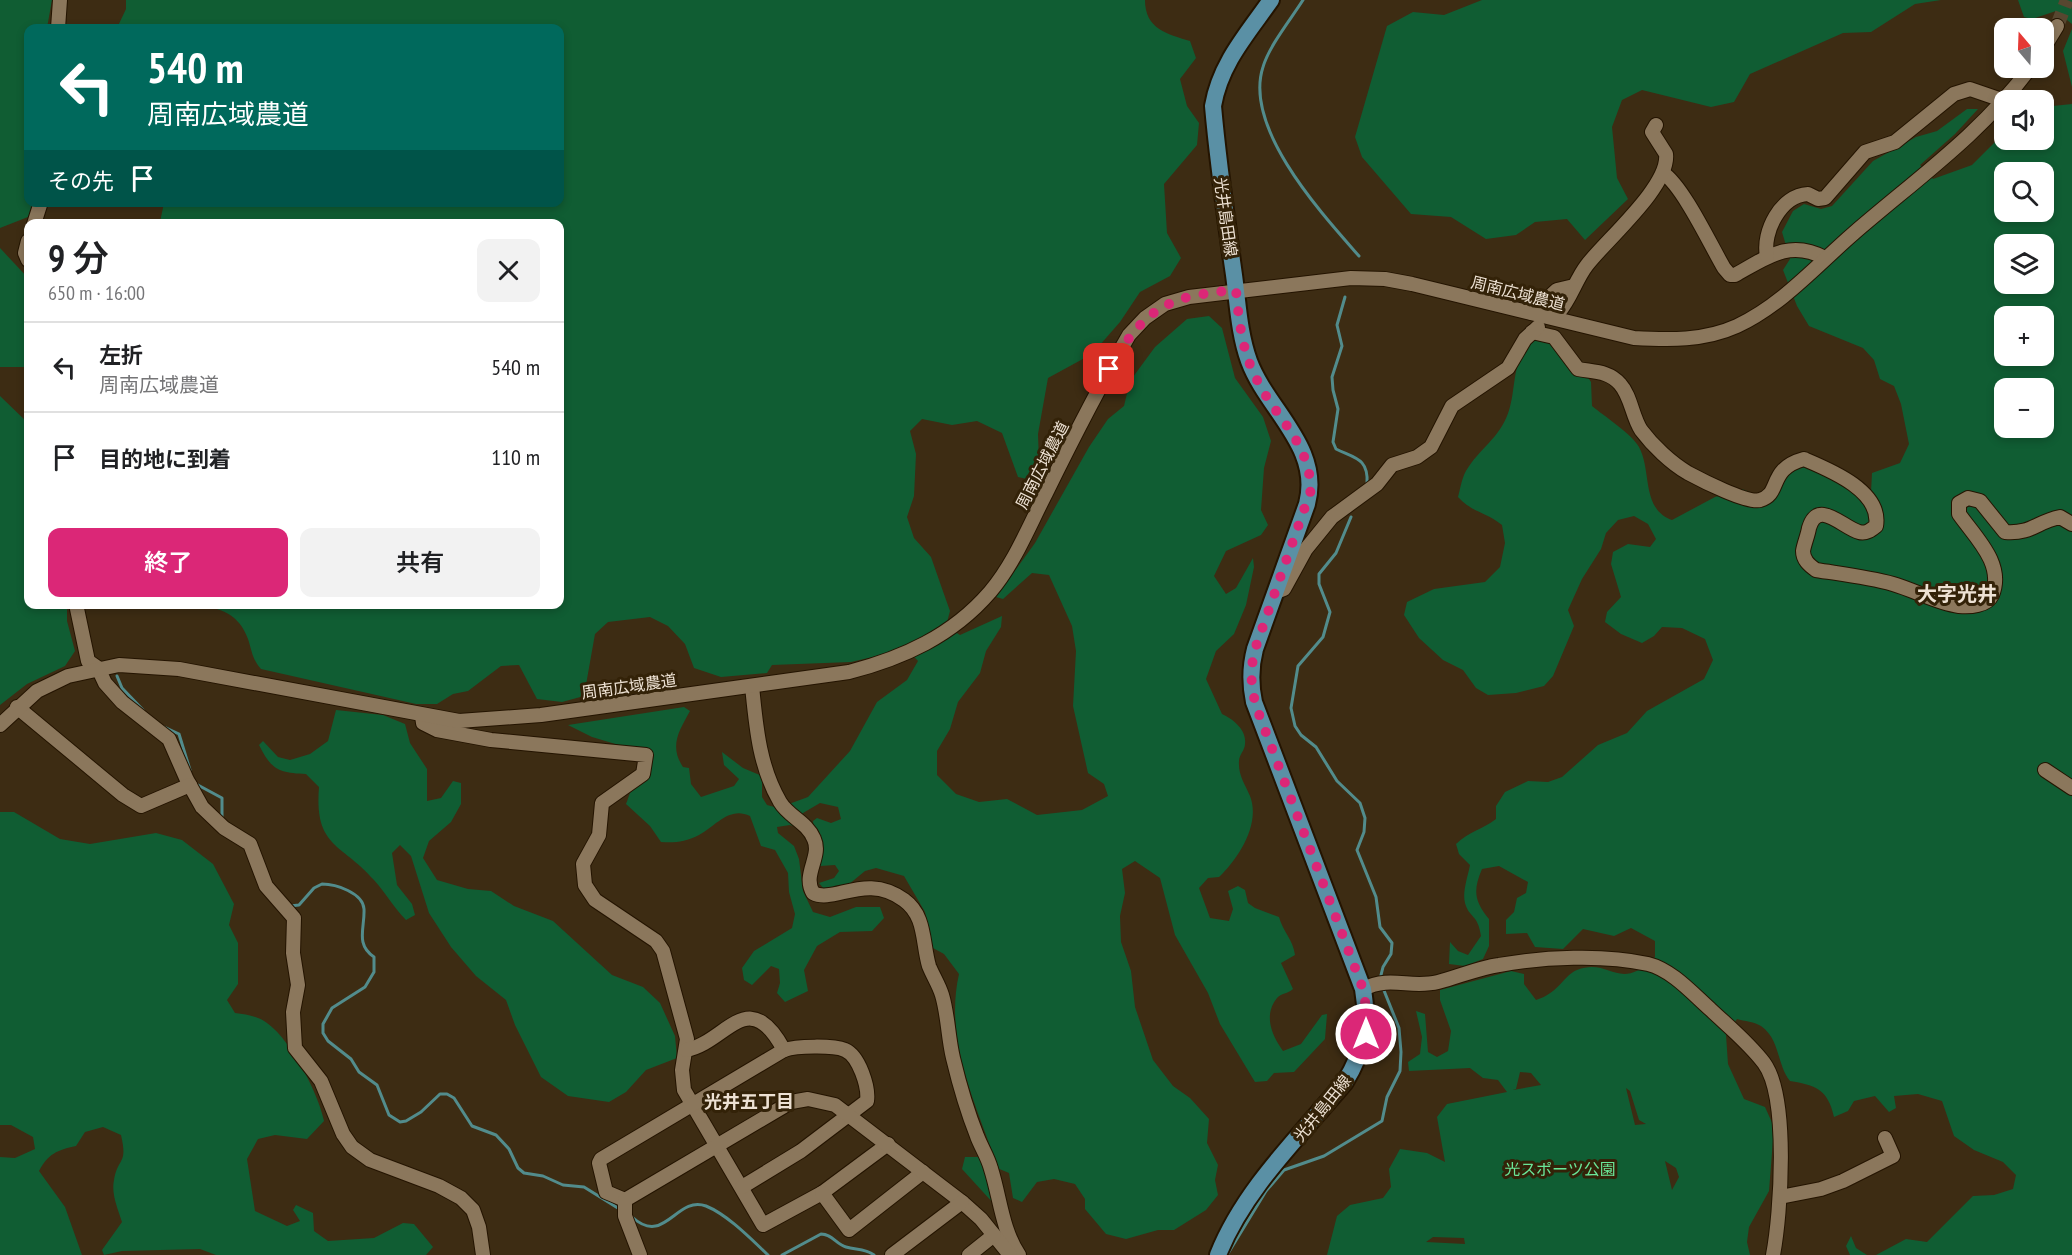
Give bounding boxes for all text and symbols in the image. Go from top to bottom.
north arrow [1994,18,2054,78]
map controls [1994,18,2054,438]
text: 540 m [147,40,244,95]
icon: left [48,48,126,126]
button: sound [1994,90,2054,150]
text: 周南広域農道 [147,97,309,131]
icon: arrive [126,162,159,195]
button: search [1994,162,2054,222]
text: その先 [48,167,114,195]
street label: 光井島田線 [1211,176,1241,258]
text: 9 分 [48,234,109,281]
button: layers [1994,234,2054,294]
button: close [477,239,540,302]
street label: 周南広域農道 [1469,272,1567,314]
text: 650 m · 16:00 [48,280,145,306]
button: + [1994,306,2054,366]
text: 左折 [99,341,143,369]
pin [1083,343,1134,394]
icon: left [48,351,81,384]
icon: arrive [1092,352,1125,385]
text: 540 m [491,353,540,381]
text: 周南広域農道 [99,372,219,398]
button: − [1994,378,2054,438]
street label: 周南広域農道 [1011,418,1073,512]
icon: arrive [48,441,81,474]
text: 110 m [491,443,540,471]
text: 目的地に到着 [99,445,231,473]
button: 終了 [48,528,288,597]
button: 共有 [300,528,540,597]
district label: 大字光井 [1917,581,1997,607]
street label: 周南広域農道 [580,669,678,703]
position arrow [1334,1002,1398,1066]
street label: 光井島田線 [1289,1071,1355,1145]
district label: 光井五丁目 [704,1090,794,1113]
park label: 光スポーツ公園 [1504,1159,1616,1179]

